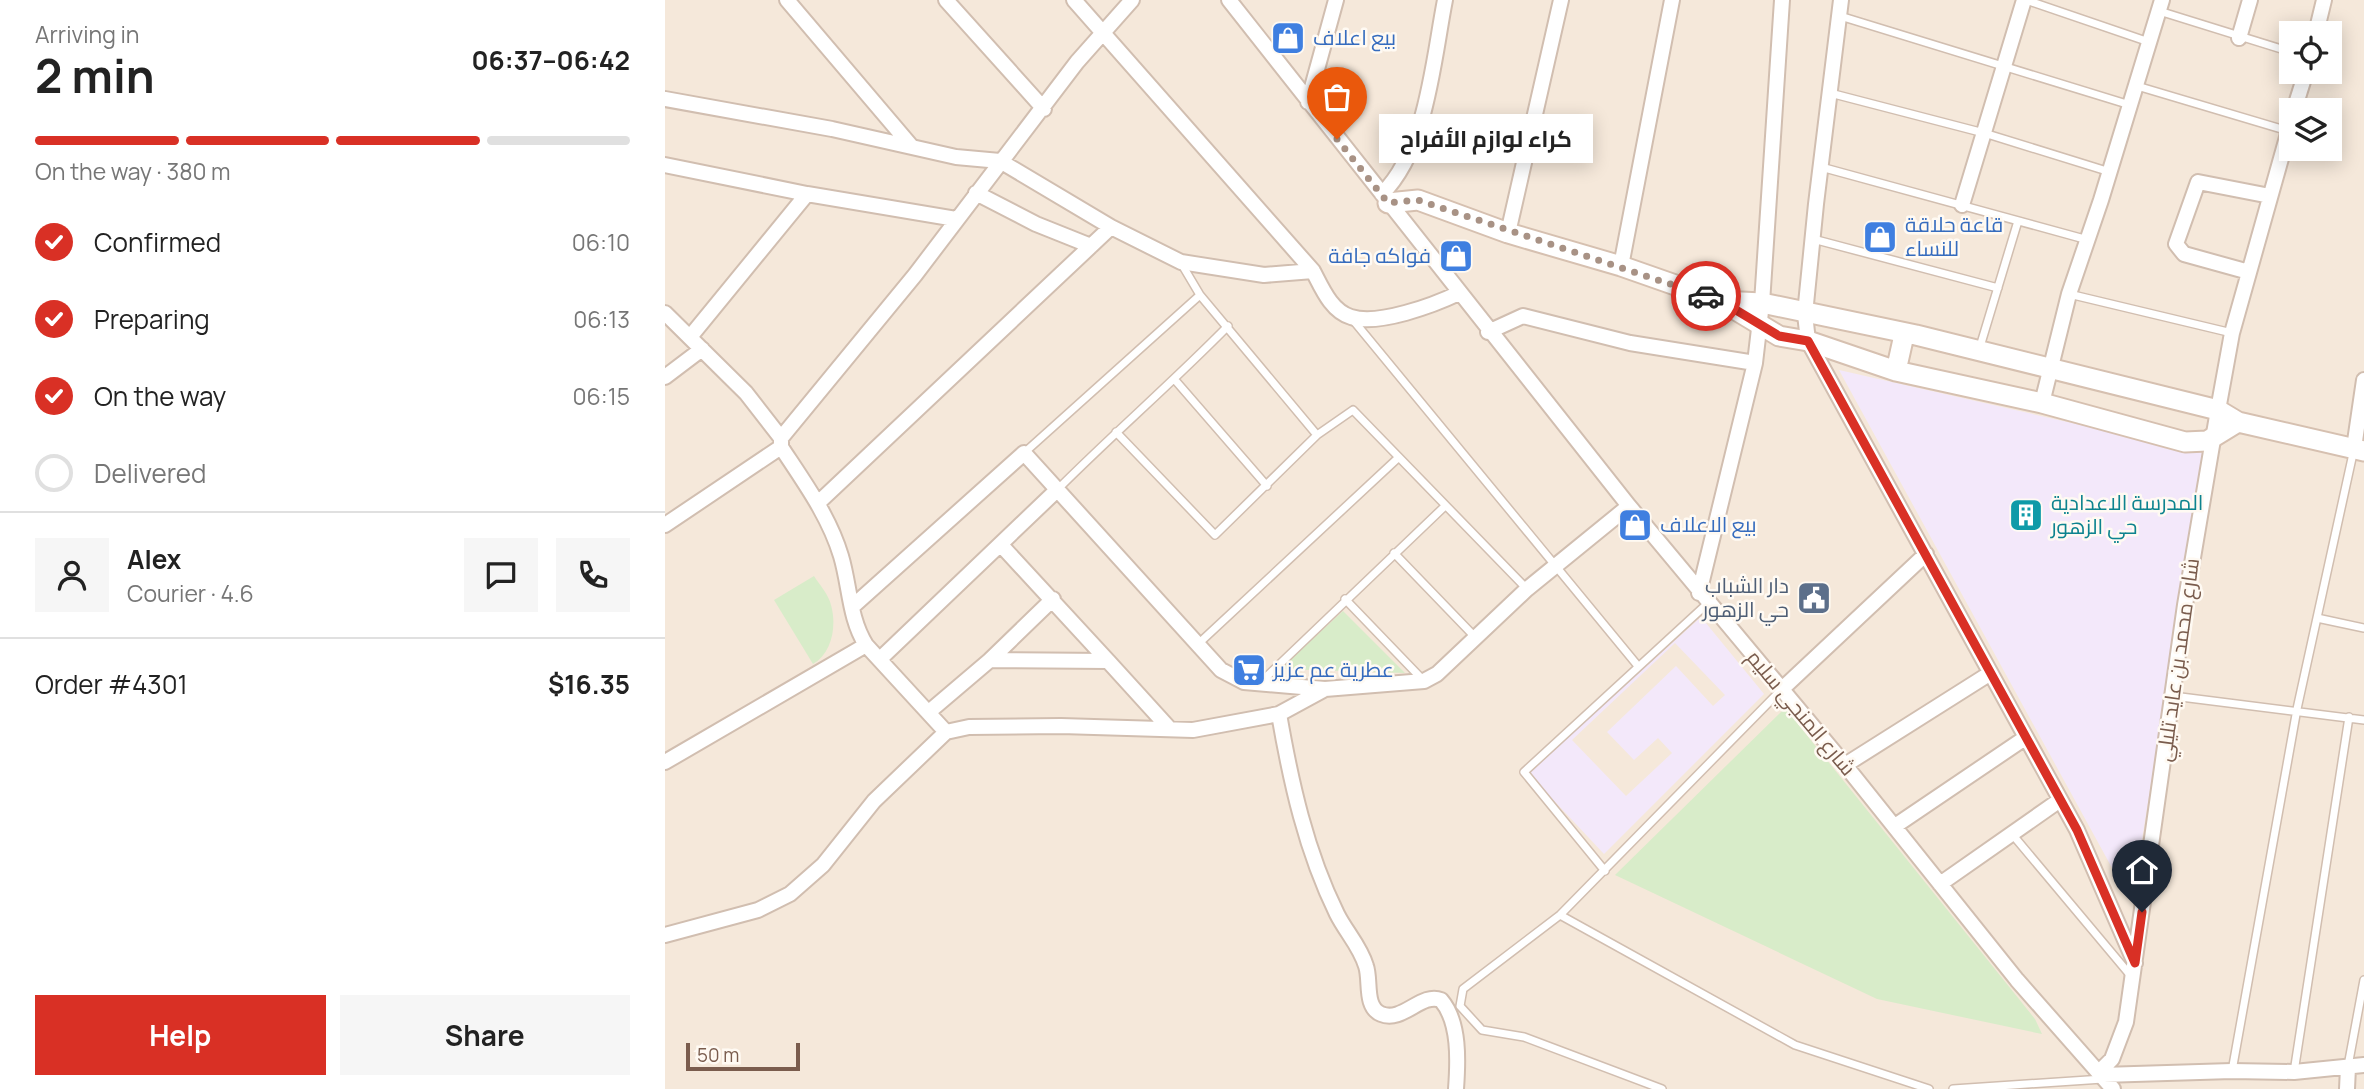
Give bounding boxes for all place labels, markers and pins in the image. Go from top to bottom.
shop icon: بيع اعلاف [1269,19,1307,57]
place label: بيع اعلاف [1313,23,1396,52]
pin [1307,67,1367,139]
callout: كراء لوازم الأفراح [1379,114,1593,164]
place label: قاعة حلاقة للنساء [1905,210,2003,262]
shop icon: قاعة حلاقة للنساء [1861,218,1899,256]
shop icon: فواكه جافة [1437,237,1475,275]
place label: فواكه جافة [1328,241,1431,269]
place label: المدرسة الاعدادية حي الزهور [2050,488,2203,543]
building icon: المدرسة الاعدادية حي الزهور [2007,496,2045,534]
shop icon: بيع الاعلاف [1616,506,1654,544]
place label: بيع الاعلاف [1660,510,1757,539]
place label: دار الشباب حي الزهور [1701,571,1789,626]
public building icon: دار الشباب حي الزهور [1795,579,1833,617]
supermarket icon: عطرية عم عزيز [1230,651,1268,689]
place label: عطرية عم عزيز [1272,655,1394,684]
pin [2112,840,2172,912]

